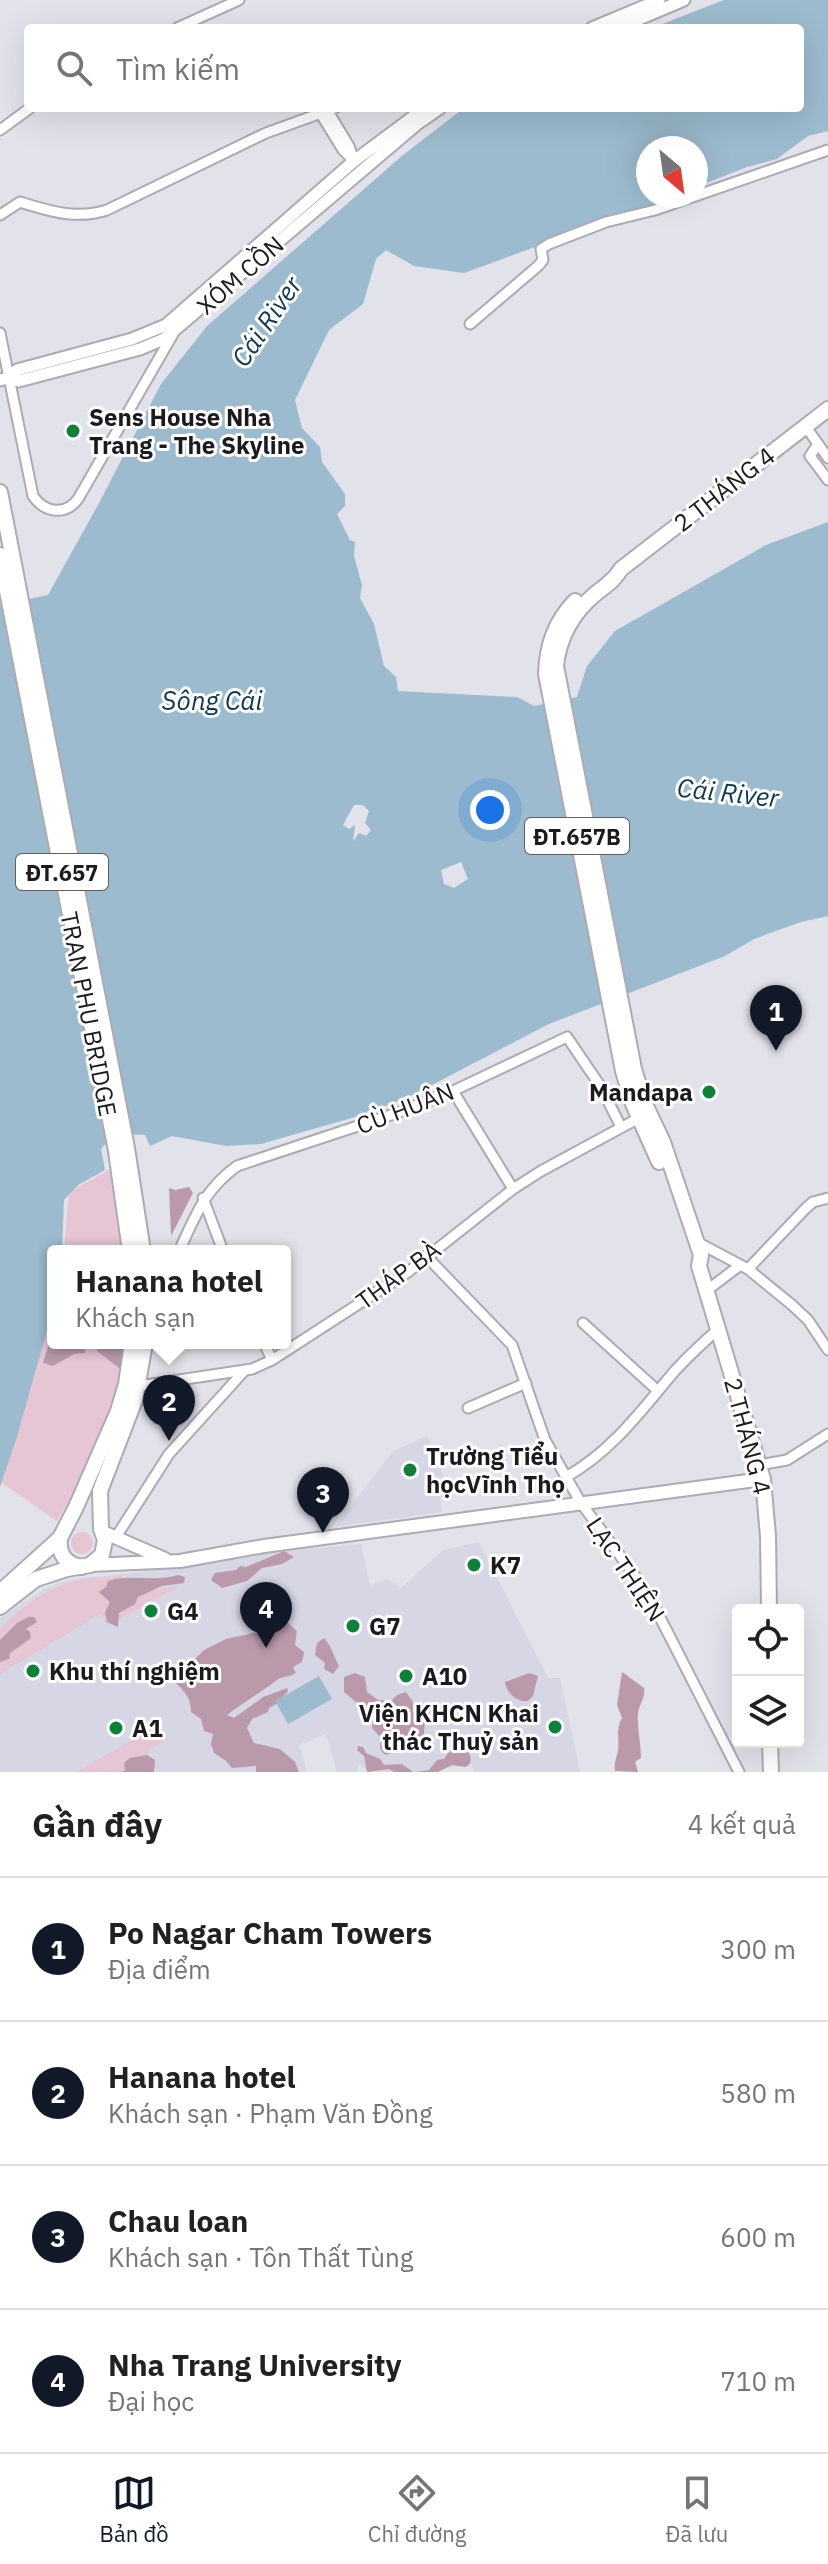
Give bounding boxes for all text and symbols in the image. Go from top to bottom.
search box [24,24,804,112]
icon: search [52,46,96,90]
text: Tìm kiếm [116,49,240,88]
north arrow [636,136,708,208]
street label: XÓM CỒN [189,227,290,322]
water label: Cái River [223,268,309,373]
place label: Sens House Nha Trang - The Skyline [89,401,304,461]
marker: Sens House Nha Trang - The Skyline [64,422,82,440]
street label: 2 THÁNG 4 [667,439,781,539]
water label: Sông Cái [162,683,263,717]
water label: Cái River [676,770,782,814]
your location [470,790,510,830]
road number: ĐT.657B [525,818,629,854]
road number: ĐT.657 [16,854,108,890]
street label: TRAN PHU BRIDGE [53,909,125,1119]
pin: 1 [750,985,802,1051]
street label: CÙ HUÂN [352,1075,458,1141]
place label: Mandapa [589,1076,693,1108]
marker: Mandapa [700,1083,718,1101]
street label: THÁP BÀ [349,1234,447,1316]
popup [47,1245,291,1349]
text: Hanana hotel [75,1261,263,1300]
text: Khách sạn [75,1300,196,1334]
street label: 2 THÁNG 4 [717,1374,779,1498]
pin: 2 [143,1375,195,1441]
place label: Trường Tiểu họcVĩnh Thọ [426,1440,565,1500]
marker: Trường Tiểu họcVĩnh Thọ [401,1461,419,1479]
pin: 3 [297,1467,349,1533]
street label: LẠC THIỆN [579,1511,673,1627]
place label: K7 [490,1549,521,1581]
marker: K7 [465,1556,483,1574]
pin: 4 [240,1582,292,1648]
place label: G4 [167,1595,199,1627]
marker: G4 [142,1602,160,1620]
map controls [732,1604,804,1748]
button: locate [732,1604,804,1676]
place label: G7 [369,1610,401,1642]
marker: G7 [344,1617,362,1635]
place label: Khu thí nghiệm [49,1655,220,1687]
place label: A10 [422,1660,467,1692]
marker: Khu thí nghiệm [24,1662,42,1680]
marker: A10 [397,1667,415,1685]
button: layers [732,1676,804,1748]
place label: Viện KHCN Khai thác Thuỷ sản [359,1697,539,1757]
place label: A1 [132,1712,163,1744]
marker: Viện KHCN Khai thác Thuỷ sản [546,1718,564,1736]
marker: A1 [107,1719,125,1737]
text: Gần đây [32,1802,162,1846]
text: 4 kết quả [688,1807,796,1841]
text: Po Nagar Cham Towers [108,1913,432,1952]
text: 1 [50,1932,66,1966]
text: 300 m [720,1932,796,1966]
text: Địa điểm [108,1952,211,1986]
text: Hanana hotel [108,2057,296,2096]
text: 2 [50,2076,66,2110]
text: 580 m [720,2076,796,2110]
text: Khách sạn · Phạm Văn Đồng [108,2096,433,2130]
text: Chau loan [108,2201,248,2240]
text: 3 [50,2220,66,2254]
text: 600 m [720,2220,796,2254]
text: Khách sạn · Tôn Thất Tùng [108,2240,413,2274]
text: Nha Trang University [108,2345,402,2384]
text: 4 [50,2364,66,2398]
text: 710 m [720,2364,796,2398]
text: Đại học [108,2384,194,2418]
tab: Bản đồ [100,2471,169,2548]
tab: Chỉ đường [368,2471,466,2548]
tab: Đã lưu [666,2471,728,2548]

